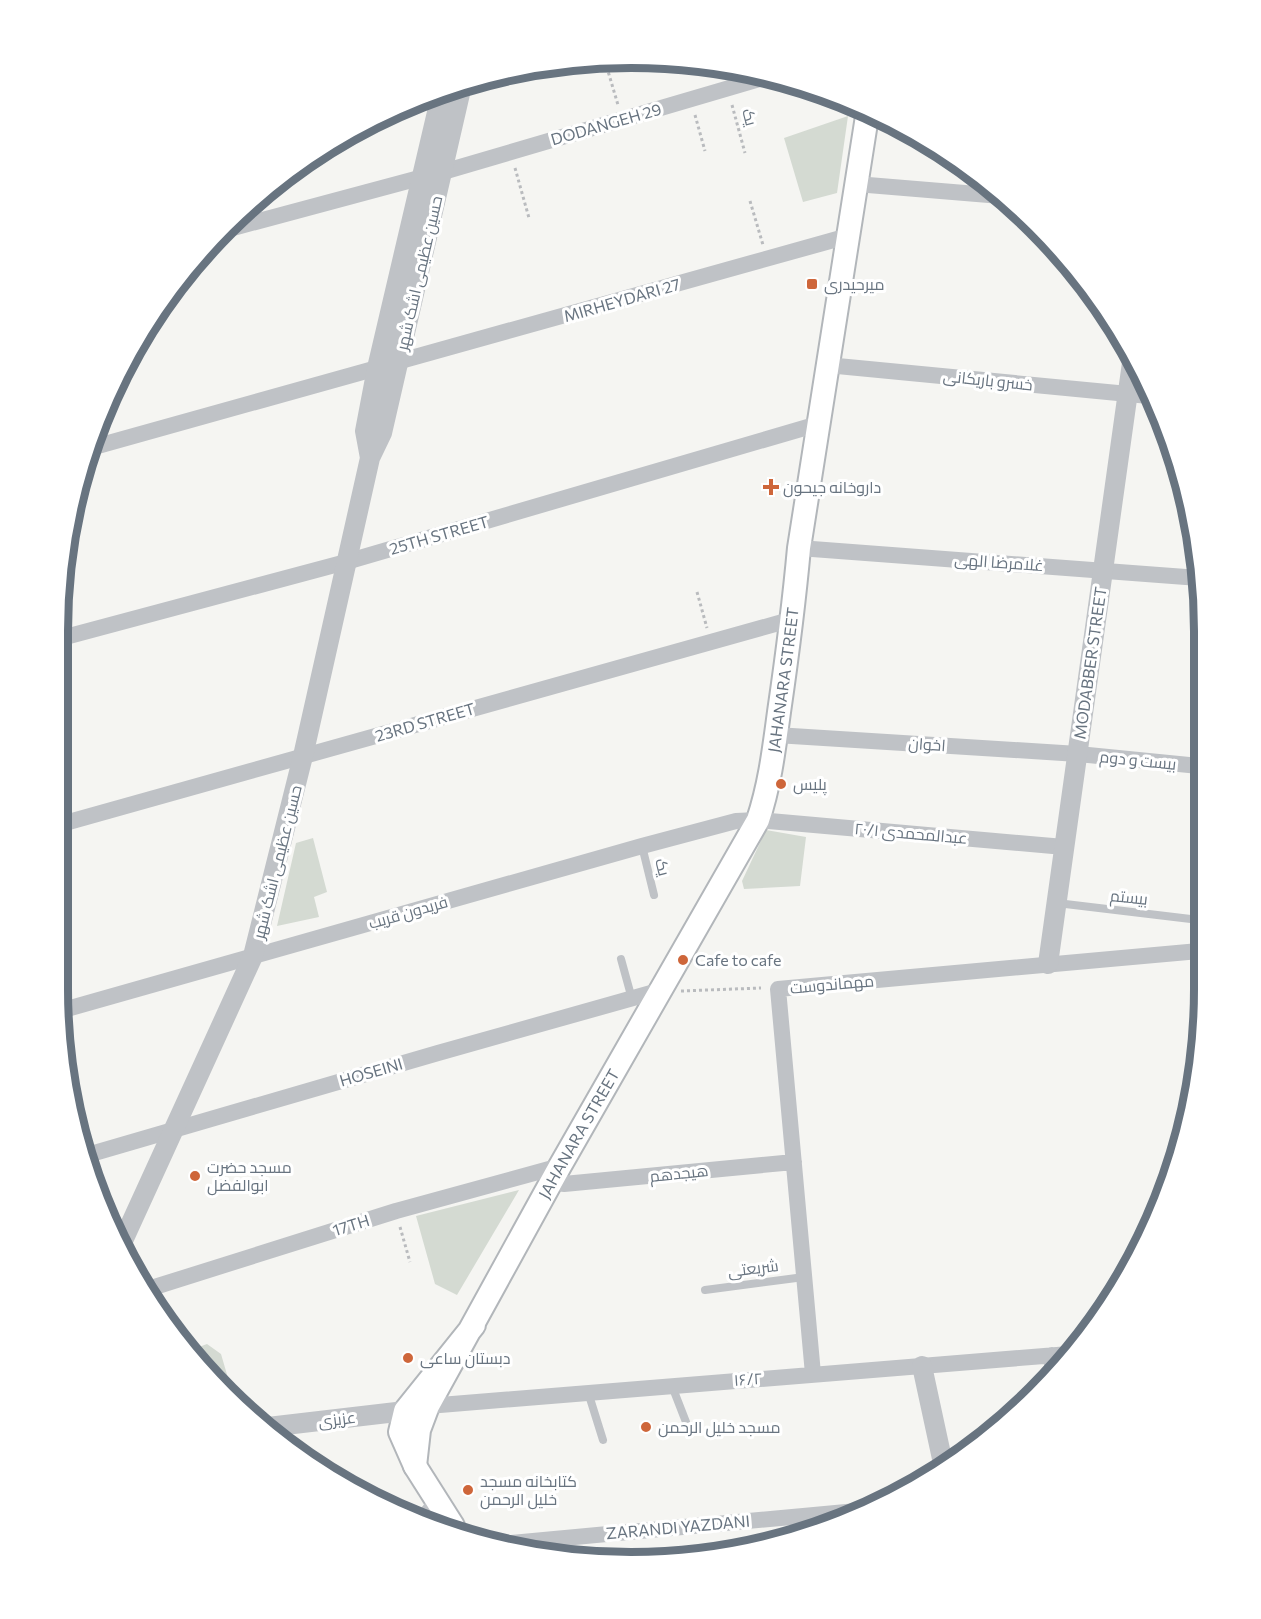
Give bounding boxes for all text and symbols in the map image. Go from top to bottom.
street label: DODANGEH 29 [548,99,663,148]
street label: یک [738,106,762,129]
street label: حسین عظیمی اشک شهر [391,194,447,353]
street label: MIRHEYDARI 27 [561,274,682,325]
place label: میرحیدری [824,274,884,295]
marker: میرحیدری [805,277,819,291]
street label: خسرو باریکانی [942,365,1034,396]
place label: داروخانه جیحون [783,477,881,498]
marker: داروخانه جیحون [764,480,778,494]
street label: 25TH STREET [387,511,491,558]
street label: غلامرضا الهی [954,549,1044,576]
street label: MODABBER STREET [1069,585,1110,740]
street label: JAHANARA STREET [764,606,802,754]
street label: 23RD STREET [373,698,477,745]
street label: اخوان [908,733,946,756]
street label: بیست و دوم [1098,746,1177,776]
place label: پلیس [793,774,828,796]
marker: پلیس [774,777,788,791]
street label: حسین عظیمی اشک شهر [248,783,307,942]
street label: عبدالمحمدی ۲۰/۱ [854,818,968,849]
street label: یک [651,856,675,879]
street label: بیستم [1109,885,1149,911]
street label: فریدون قریب [366,891,450,934]
place label: Cafe to cafe [695,950,781,969]
marker: Cafe to cafe [676,953,690,967]
street label: مهماندوست [789,970,875,999]
street label: HOSEINI [337,1053,405,1090]
street label: JAHANARA STREET [534,1065,623,1202]
place label: مسجد حضرت ابوالفضل [207,1157,292,1196]
street label: هیجدهم [649,1160,710,1188]
marker: مسجد حضرت ابوالفضل [188,1169,202,1183]
street label: 17TH [330,1210,372,1239]
street label: شریعتی [726,1255,780,1282]
place label: دبستان ساعی [420,1348,510,1369]
marker: دبستان ساعی [401,1351,415,1365]
street label: ۱۶/۲ [733,1368,763,1389]
street label: عزیزی [317,1407,357,1432]
place label: مسجد خلیل الرحمن [658,1417,780,1438]
marker: مسجد خلیل الرحمن [639,1420,653,1434]
place label: كتابخانه مسجد خليل الرحمن [480,1471,577,1510]
marker: كتابخانه مسجد خليل الرحمن [461,1483,475,1497]
street label: ZARANDI YAZDANI [605,1511,751,1542]

